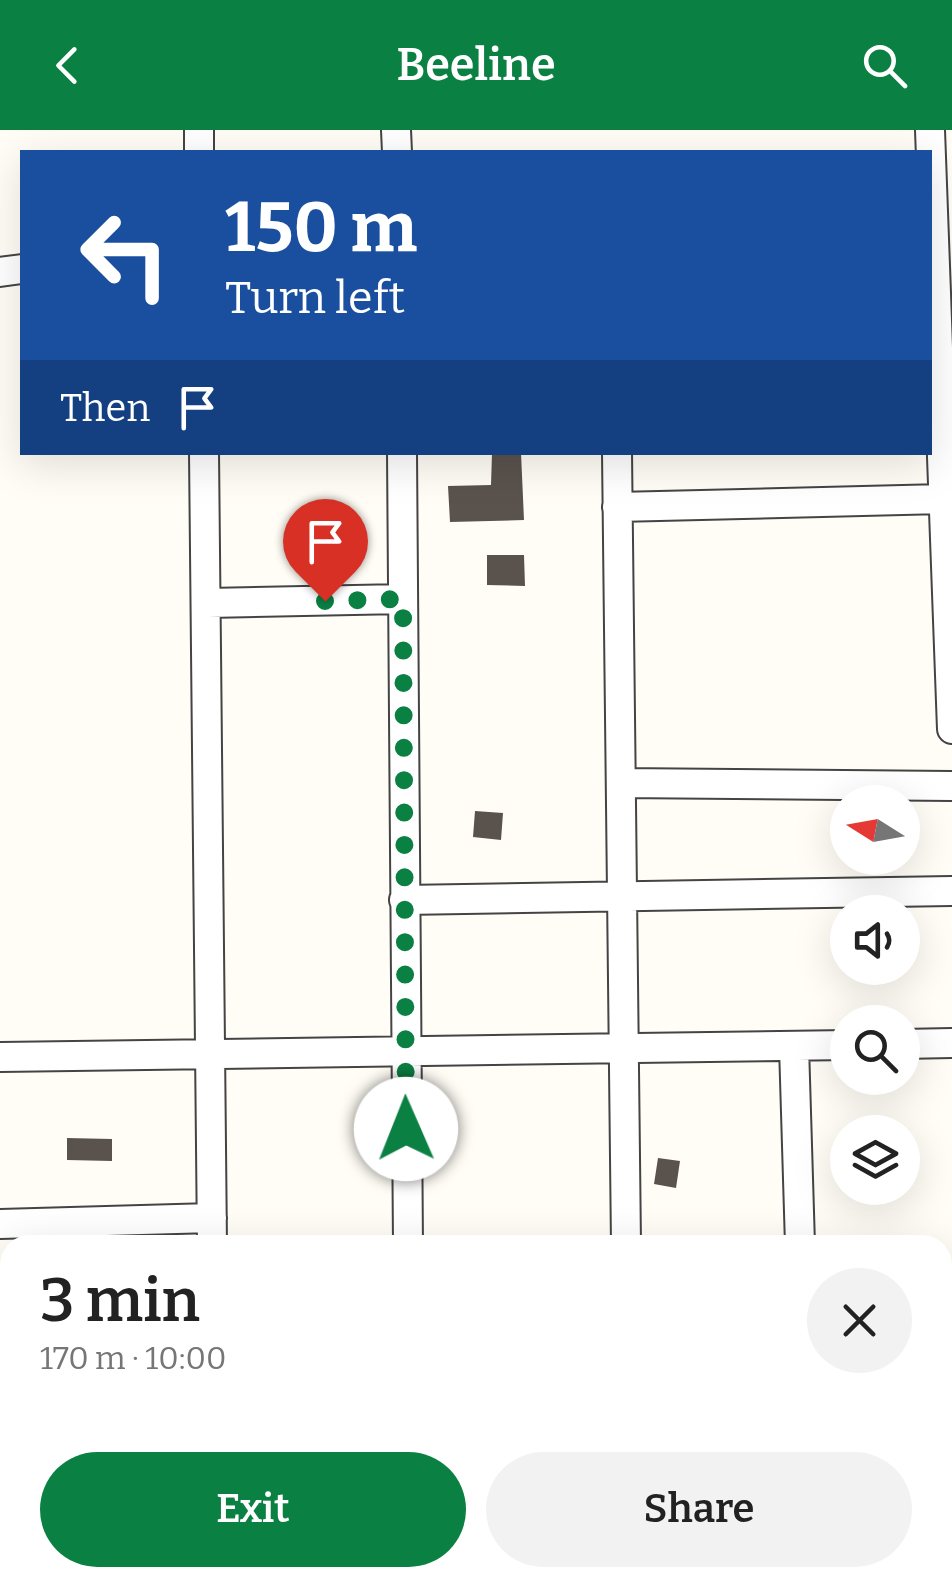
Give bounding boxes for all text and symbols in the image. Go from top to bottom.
icon: back [40,38,95,93]
text: Beeline [396,38,556,92]
icon: search [857,38,912,93]
text: 150 m [225,186,417,270]
icon: left [60,190,190,320]
text: Turn left [225,271,405,325]
icon: arrive [170,380,225,435]
text: Then [60,385,150,431]
pin [283,499,368,602]
icon: arrive [298,514,353,569]
north arrow [830,785,920,875]
map controls [830,785,920,1205]
button: sound [830,895,920,985]
button: search [830,1005,920,1095]
position arrow [354,1077,458,1181]
button: layers [830,1115,920,1205]
text: 3 min [40,1265,200,1337]
button: close [807,1268,912,1373]
text: 170 m · 10:00 [40,1339,226,1377]
button: Exit [40,1452,466,1567]
button: Share [486,1452,912,1567]

